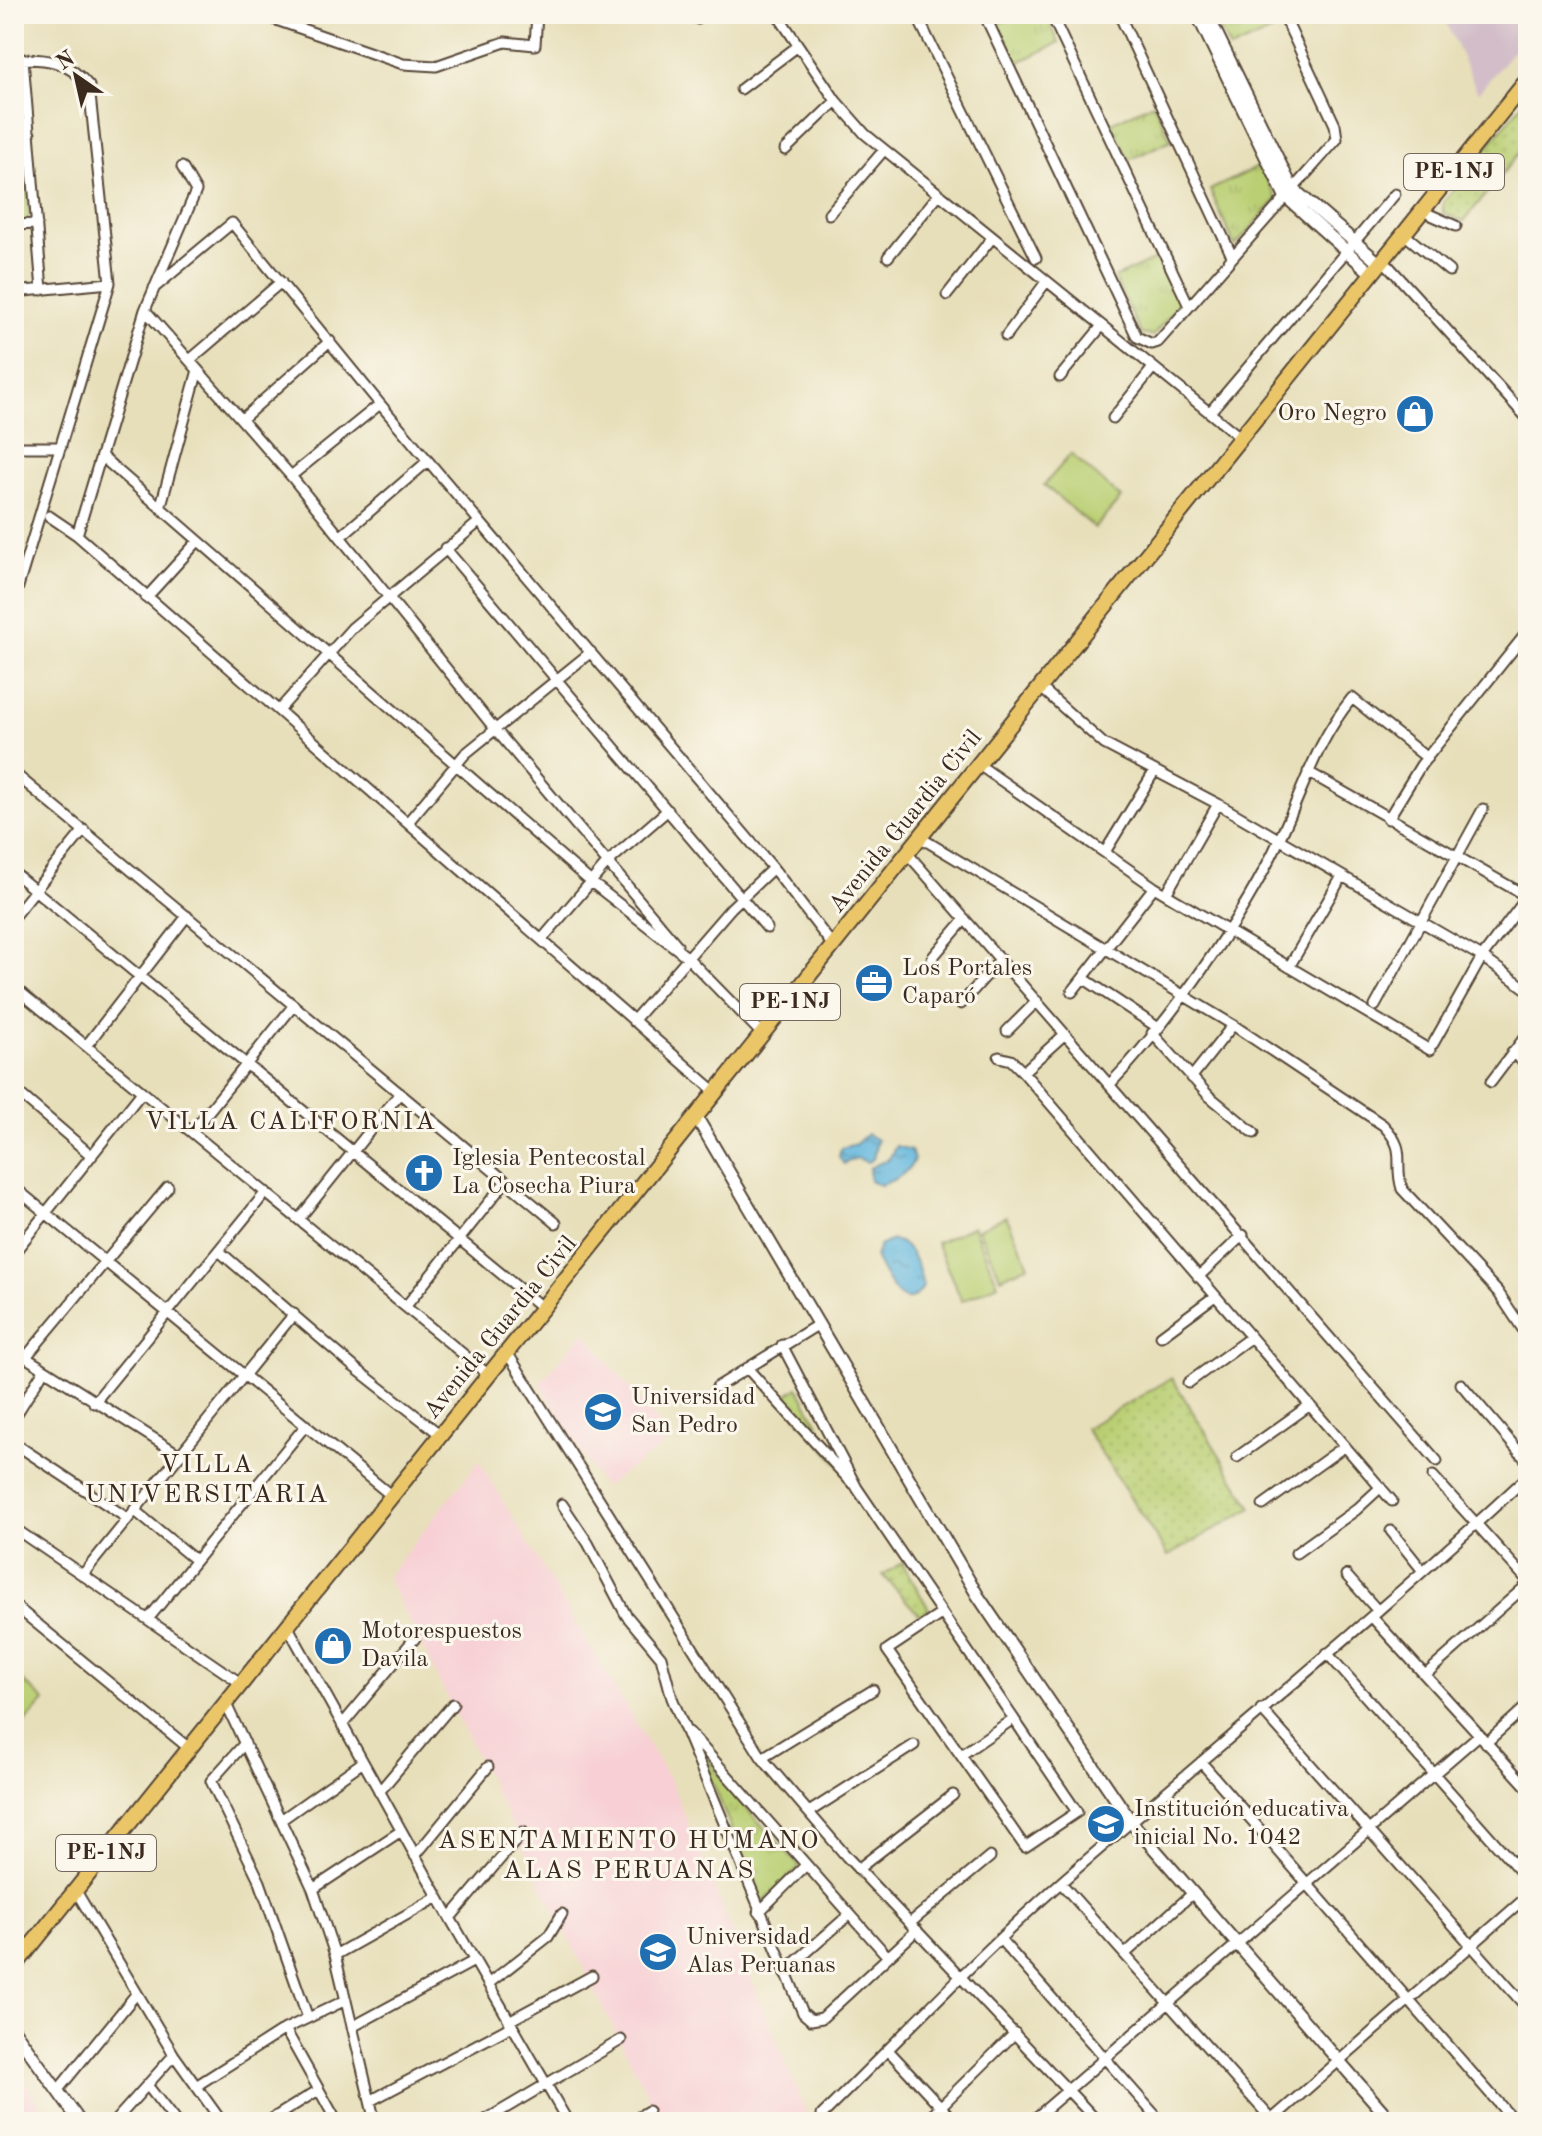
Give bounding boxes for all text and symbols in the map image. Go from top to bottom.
north arrow [36,36,116,116]
text: N [53,47,79,75]
road number: PE-1NJ [1404,154,1504,190]
shop icon: Oro Negro [1394,393,1436,435]
place label: Oro Negro [1278,402,1387,426]
street label: Avenida Guardia Civil [825,726,987,918]
place label: Los Portales Caparó [902,957,1032,1009]
office icon: Los Portales Caparó [853,962,895,1004]
road number: PE-1NJ [740,984,840,1020]
district label: VILLA CALIFORNIA [145,1109,437,1135]
place label: Iglesia Pentecostal La Cosecha Piura [452,1147,645,1199]
church icon: Iglesia Pentecostal La Cosecha Piura [403,1152,445,1194]
street label: Avenida Guardia Civil [420,1232,582,1424]
place label: Universidad San Pedro [631,1386,755,1438]
school or university icon: Universidad San Pedro [582,1391,624,1433]
district label: VILLA UNIVERSITARIA [85,1452,329,1508]
place label: Motorespuestos Davila [361,1620,522,1672]
shop icon: Motorespuestos Davila [312,1625,354,1667]
place label: Institución educativa inicial No. 1042 [1134,1798,1349,1850]
school or university icon: Institución educativa inicial No. 1042 [1085,1803,1127,1845]
district label: ASENTAMIENTO HUMANO ALAS PERUANAS [438,1828,820,1884]
road number: PE-1NJ [56,1835,156,1871]
place label: Universidad Alas Peruanas [686,1926,836,1978]
school or university icon: Universidad Alas Peruanas [637,1931,679,1973]

